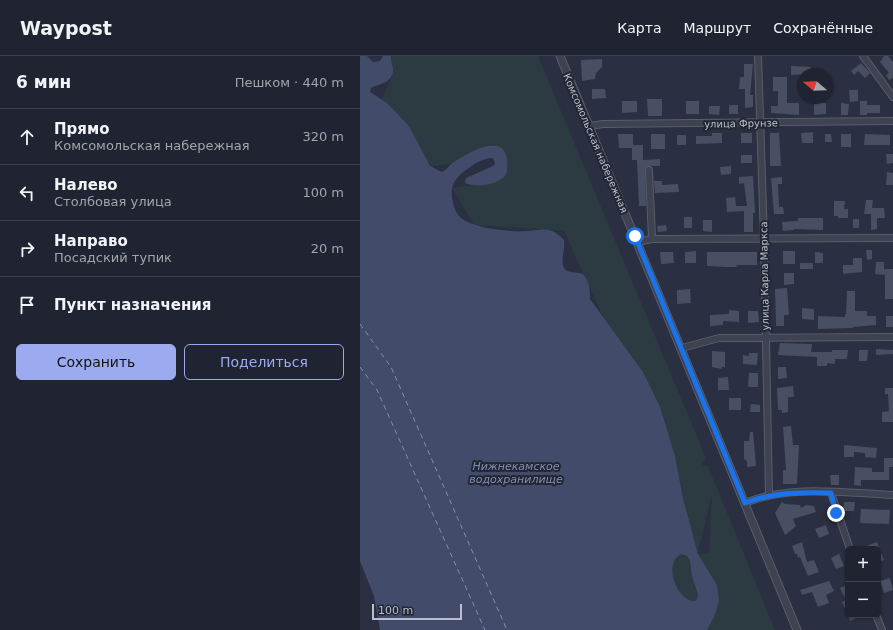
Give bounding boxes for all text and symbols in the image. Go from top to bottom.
text: Waypost [20,17,112,39]
text: Карта [617,20,661,36]
text: Маршрут [683,20,751,36]
text: Сохранённые [773,20,873,36]
north arrow [797,68,833,104]
text: 6 мин [16,72,71,92]
street label: Комсомольская набережная [561,72,630,215]
text: Пешком · 440 m [235,75,344,90]
street label: улица Фрунзе [704,117,778,130]
text: Прямо [54,120,110,138]
icon: ahead [16,126,38,148]
text: 320 m [302,129,344,144]
text: Комсомольская набережная [54,138,249,153]
text: Налево [54,176,118,194]
icon: left [16,182,38,204]
text: 100 m [302,185,344,200]
text: Столбовая улица [54,194,172,209]
street label: улица Карла Маркса [758,221,771,331]
route start [626,227,644,245]
text: Направо [54,232,128,250]
icon: right [16,238,38,260]
text: 20 m [311,241,344,256]
text: Посадский тупик [54,250,172,265]
icon: arrive [16,294,38,316]
text: Пункт назначения [54,296,211,314]
button: Сохранить [16,344,176,380]
button: Поделиться [184,344,344,380]
water label: Нижнекамское водохранилище [469,460,563,486]
route end [827,504,845,522]
map controls [845,546,881,618]
button: + [845,546,881,582]
button: − [845,582,881,618]
scale bar [372,602,462,621]
text: 100 m [378,604,413,617]

